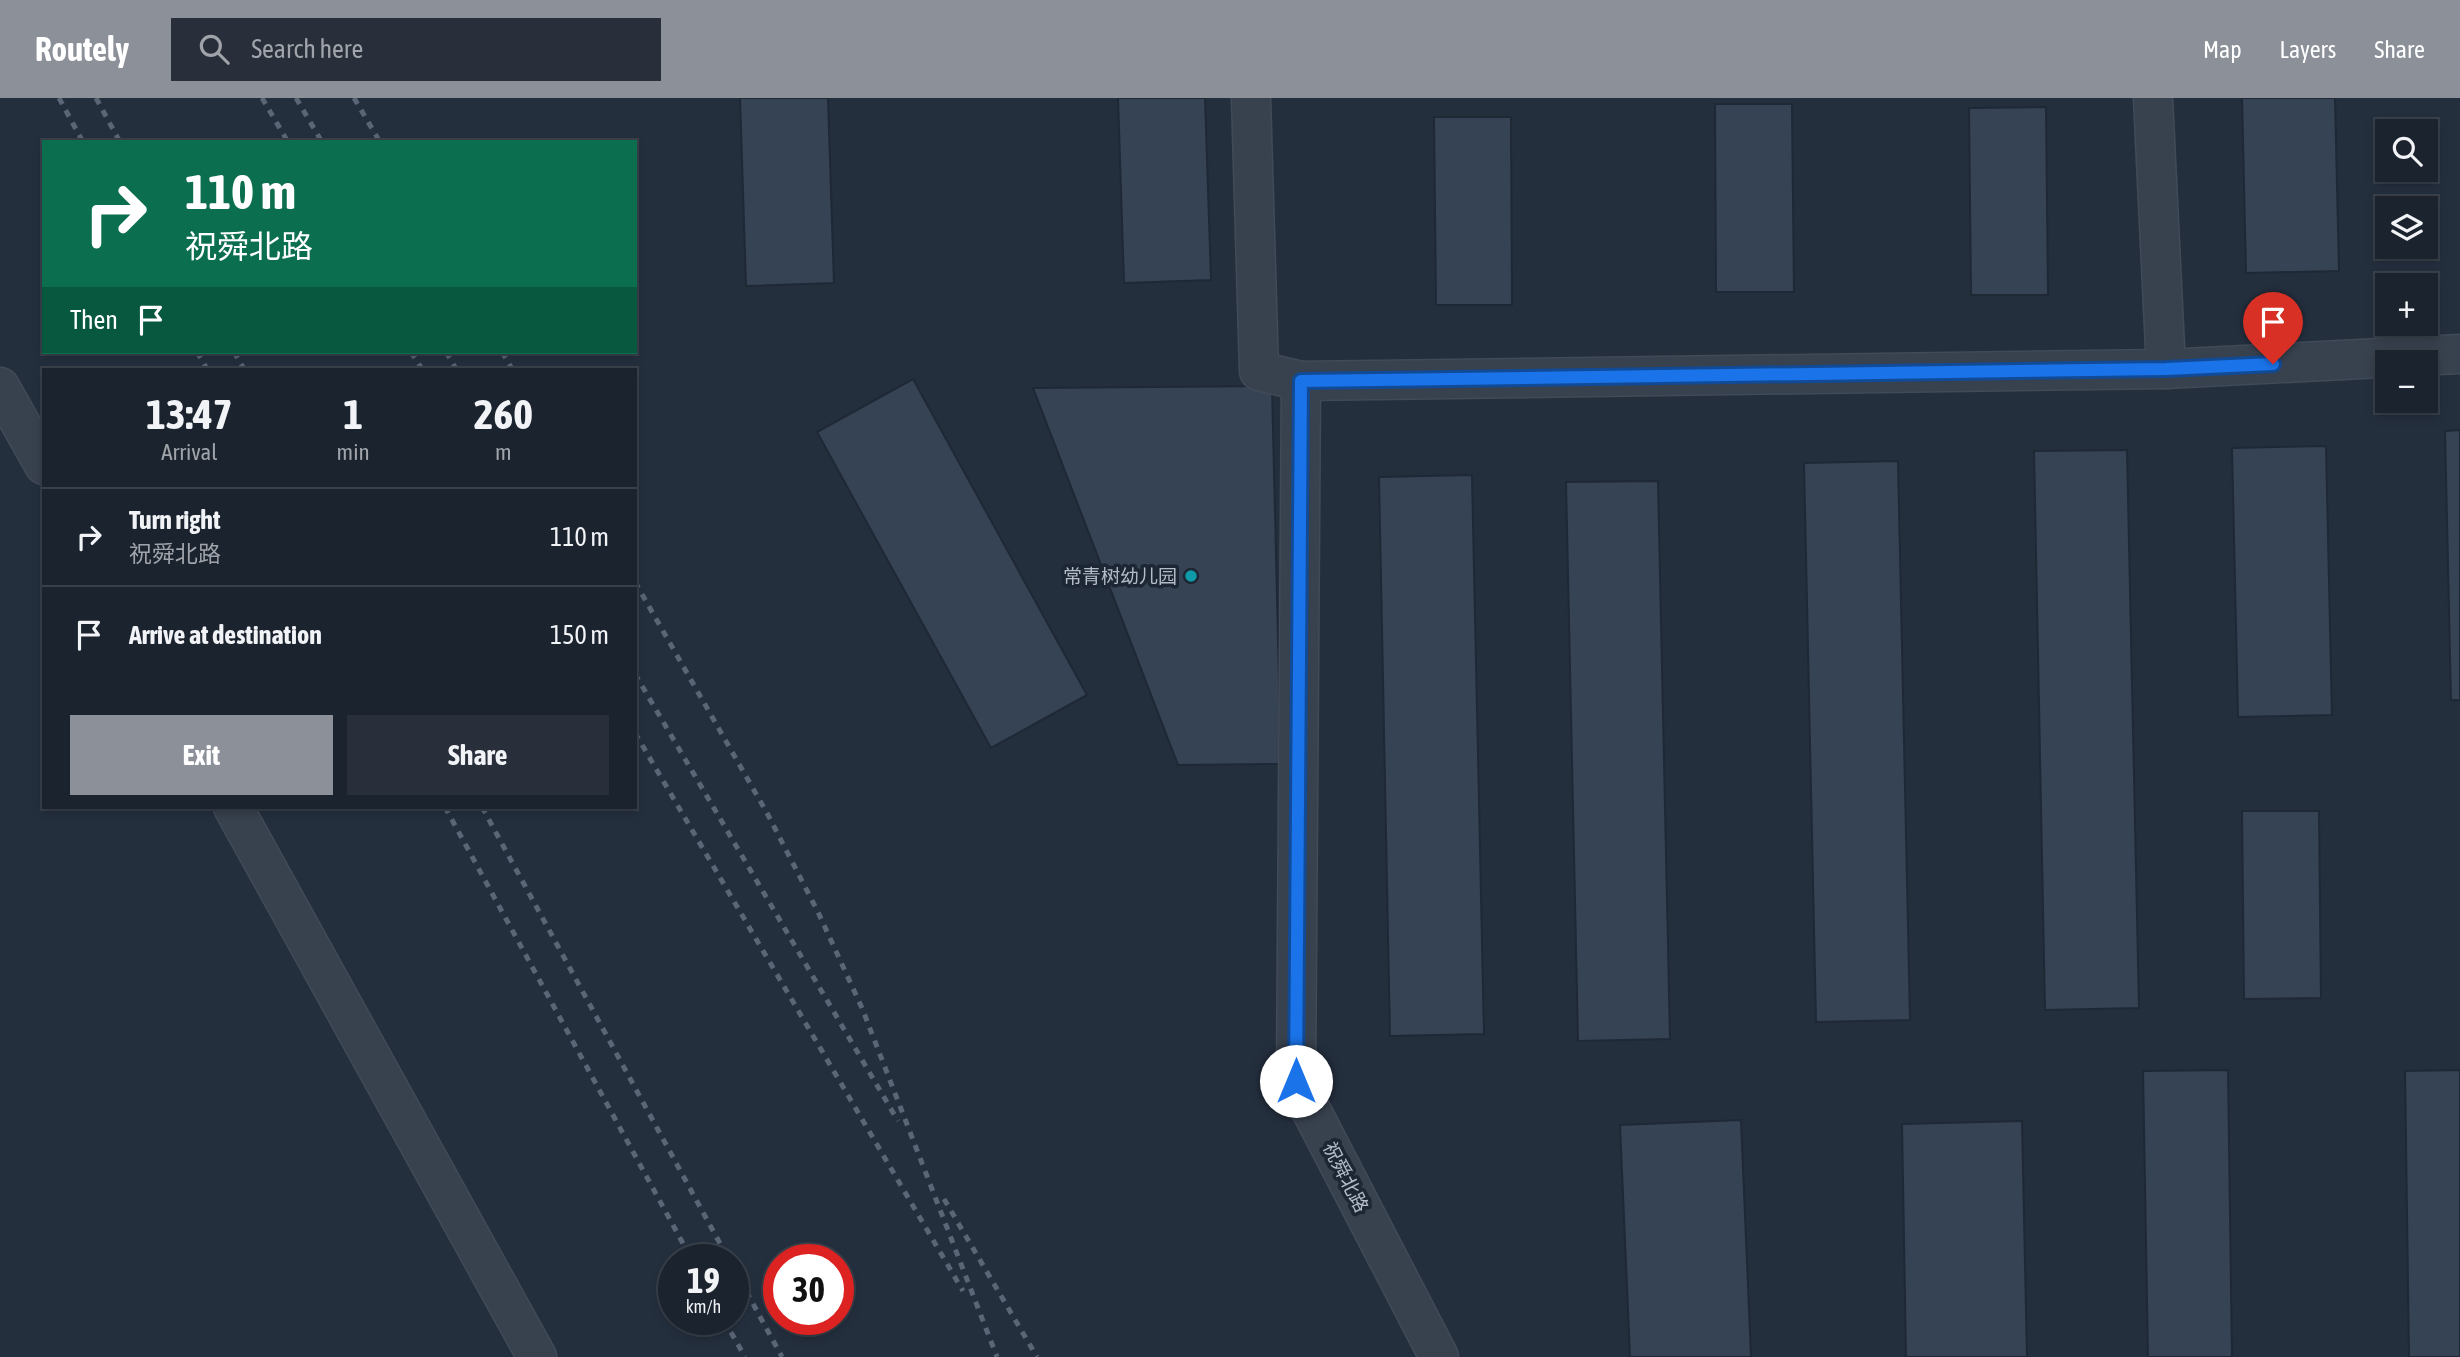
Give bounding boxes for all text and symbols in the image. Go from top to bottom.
search box [171,18,661,81]
text: Routely [35,30,129,68]
icon: search [195,30,233,68]
text: Search here [251,34,363,64]
text: Map [2203,36,2242,63]
text: Layers [2280,36,2336,63]
text: Share [2374,36,2425,63]
map controls [2375,119,2438,413]
button: search [2375,119,2438,182]
text: 110 m [185,163,296,219]
icon: right [70,168,161,259]
button: layers [2375,196,2438,259]
text: 祝舜北路 [185,228,313,265]
button: + [2375,273,2438,336]
pin [2243,292,2303,364]
icon: arrive [132,301,170,339]
icon: arrive [2254,303,2292,341]
text: Then [70,305,118,335]
button: − [2375,350,2438,413]
text: 13:47 [146,390,233,438]
text: 1 [343,390,363,438]
text: 260 [474,390,533,438]
text: Arrival [161,439,217,465]
text: min [337,439,370,465]
text: m [495,439,512,465]
text: Turn right [129,505,220,535]
icon: right [70,518,108,556]
text: 110 m [550,522,609,552]
text: 祝舜北路 [129,541,221,567]
place label: 常青树幼儿园 [1063,565,1177,587]
marker: 常青树幼儿园 [1183,568,1199,584]
icon: arrive [70,616,108,654]
text: Arrive at destination [129,620,322,650]
text: 150 m [550,620,609,650]
button: Exit [70,715,333,795]
button: Share [347,715,609,795]
position arrow [1259,1044,1333,1118]
street label: 祝舜北路 [1319,1138,1373,1216]
speed limit sign: 30 [763,1244,854,1335]
text: 19 [687,1260,720,1300]
text: km/h [686,1296,721,1317]

